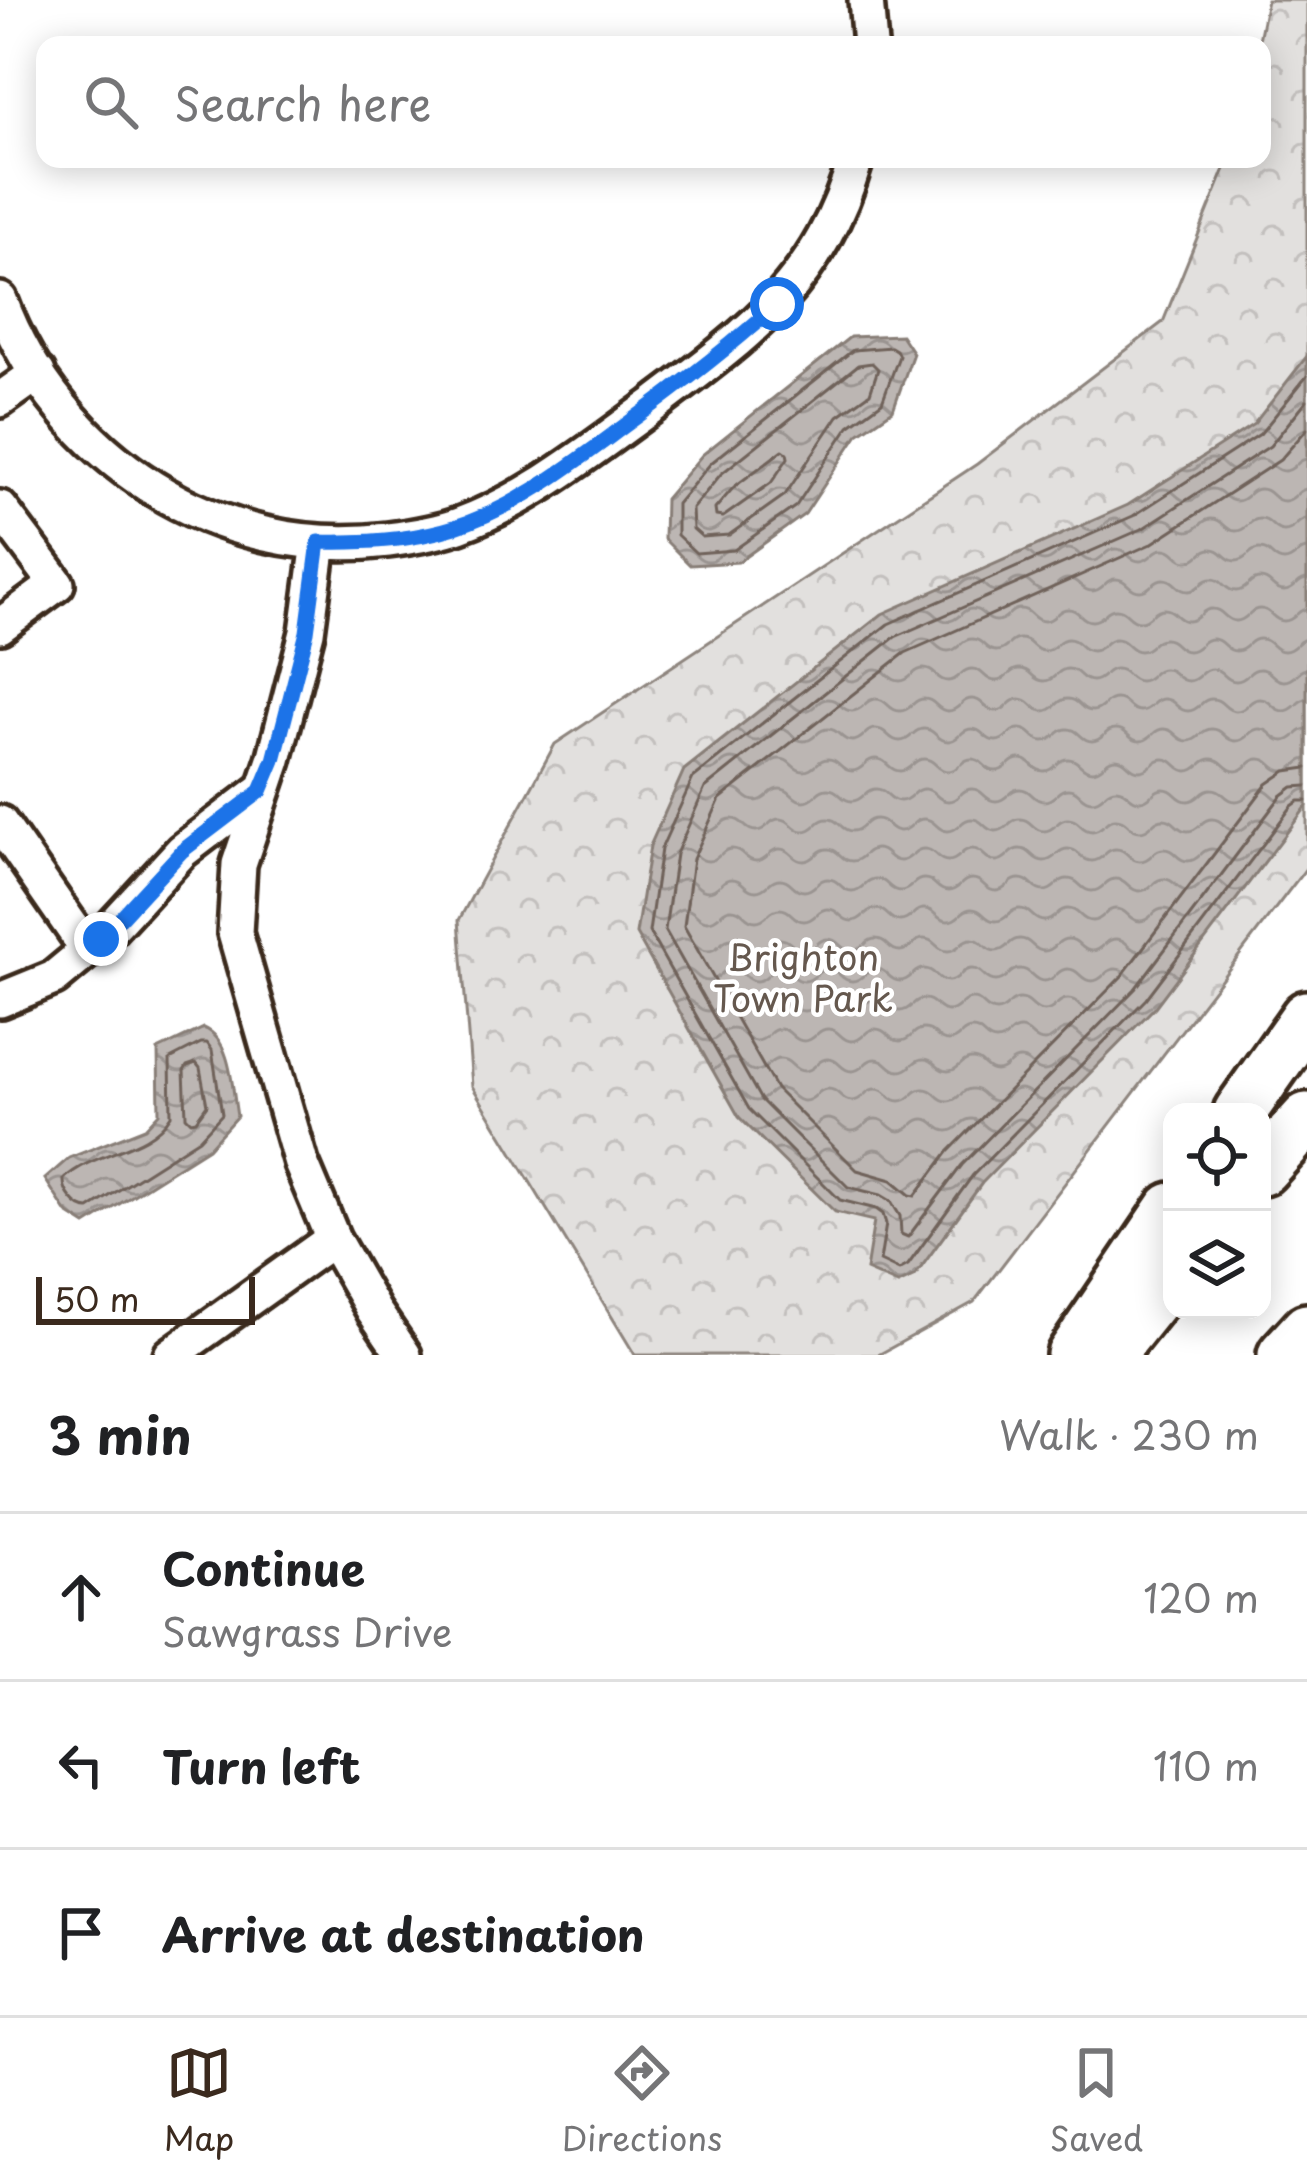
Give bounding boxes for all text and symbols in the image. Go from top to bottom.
search box [36,36,1271,168]
text: Search here [174,68,431,136]
icon: search [78,69,144,135]
route start [750,277,804,331]
route end [74,912,128,966]
park label: Brighton Town Park [713,929,893,1024]
map controls [1163,1103,1271,1319]
button: locate [1163,1103,1271,1211]
button: layers [1163,1211,1271,1319]
scale bar [36,1271,255,1324]
text: 50 m [54,1273,140,1323]
text: 3 min [48,1395,192,1472]
text: Walk · 230 m [999,1404,1259,1463]
text: Continue [162,1533,365,1601]
icon: ahead [48,1564,114,1630]
text: 120 m [1143,1567,1259,1626]
text: Sawgrass Drive [162,1601,452,1660]
text: Turn left [162,1731,361,1799]
icon: left [48,1732,114,1798]
text: 110 m [1153,1735,1259,1794]
text: Arrive at destination [162,1899,645,1967]
icon: arrive [48,1900,114,1966]
tab: Map [164,2040,234,2162]
tab: Directions [562,2040,722,2162]
tab: Saved [1050,2040,1143,2162]

